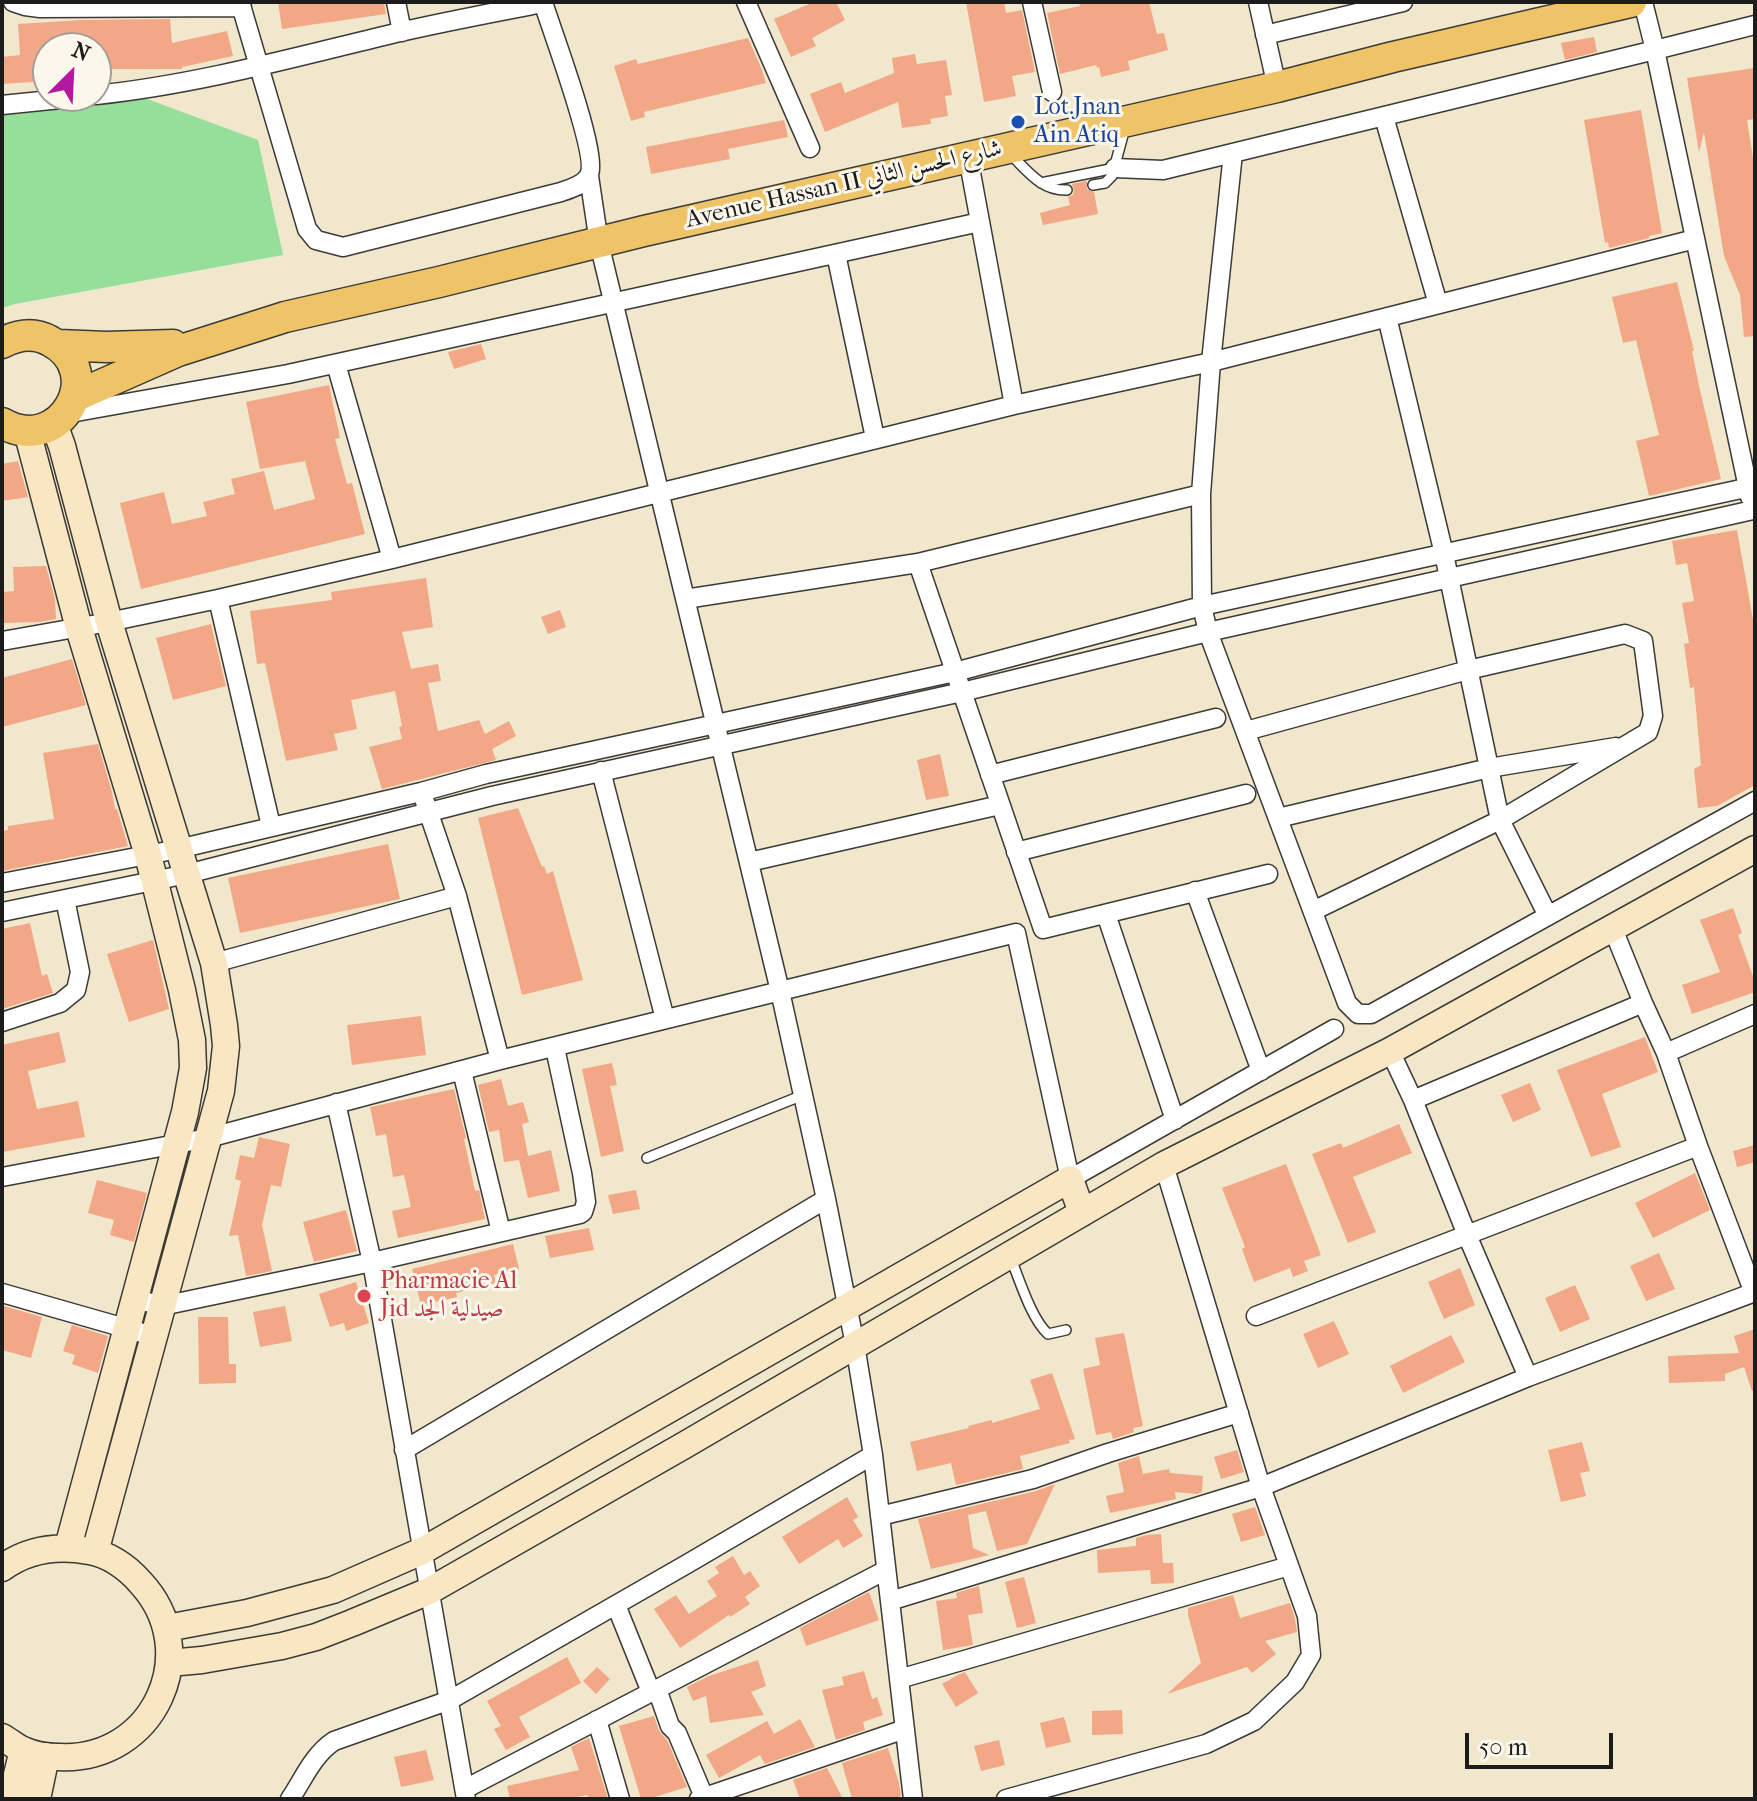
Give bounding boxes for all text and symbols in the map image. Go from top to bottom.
north arrow [32,32,112,112]
text: N [68,37,94,67]
place label: Lot.Jnan Ain Atiq [1034,94,1121,150]
marker: Lot.Jnan Ain Atiq [1009,113,1027,131]
street label: Avenue Hassan II شارع الحسن الثاني [683,135,1005,235]
place label: Pharmacie Al Jid صيدلية الجد [380,1268,517,1324]
marker: Pharmacie Al Jid صيدلية الجد [355,1287,373,1305]
scale bar [1469,1717,1617,1767]
text: 50 m [1479,1733,1528,1761]

